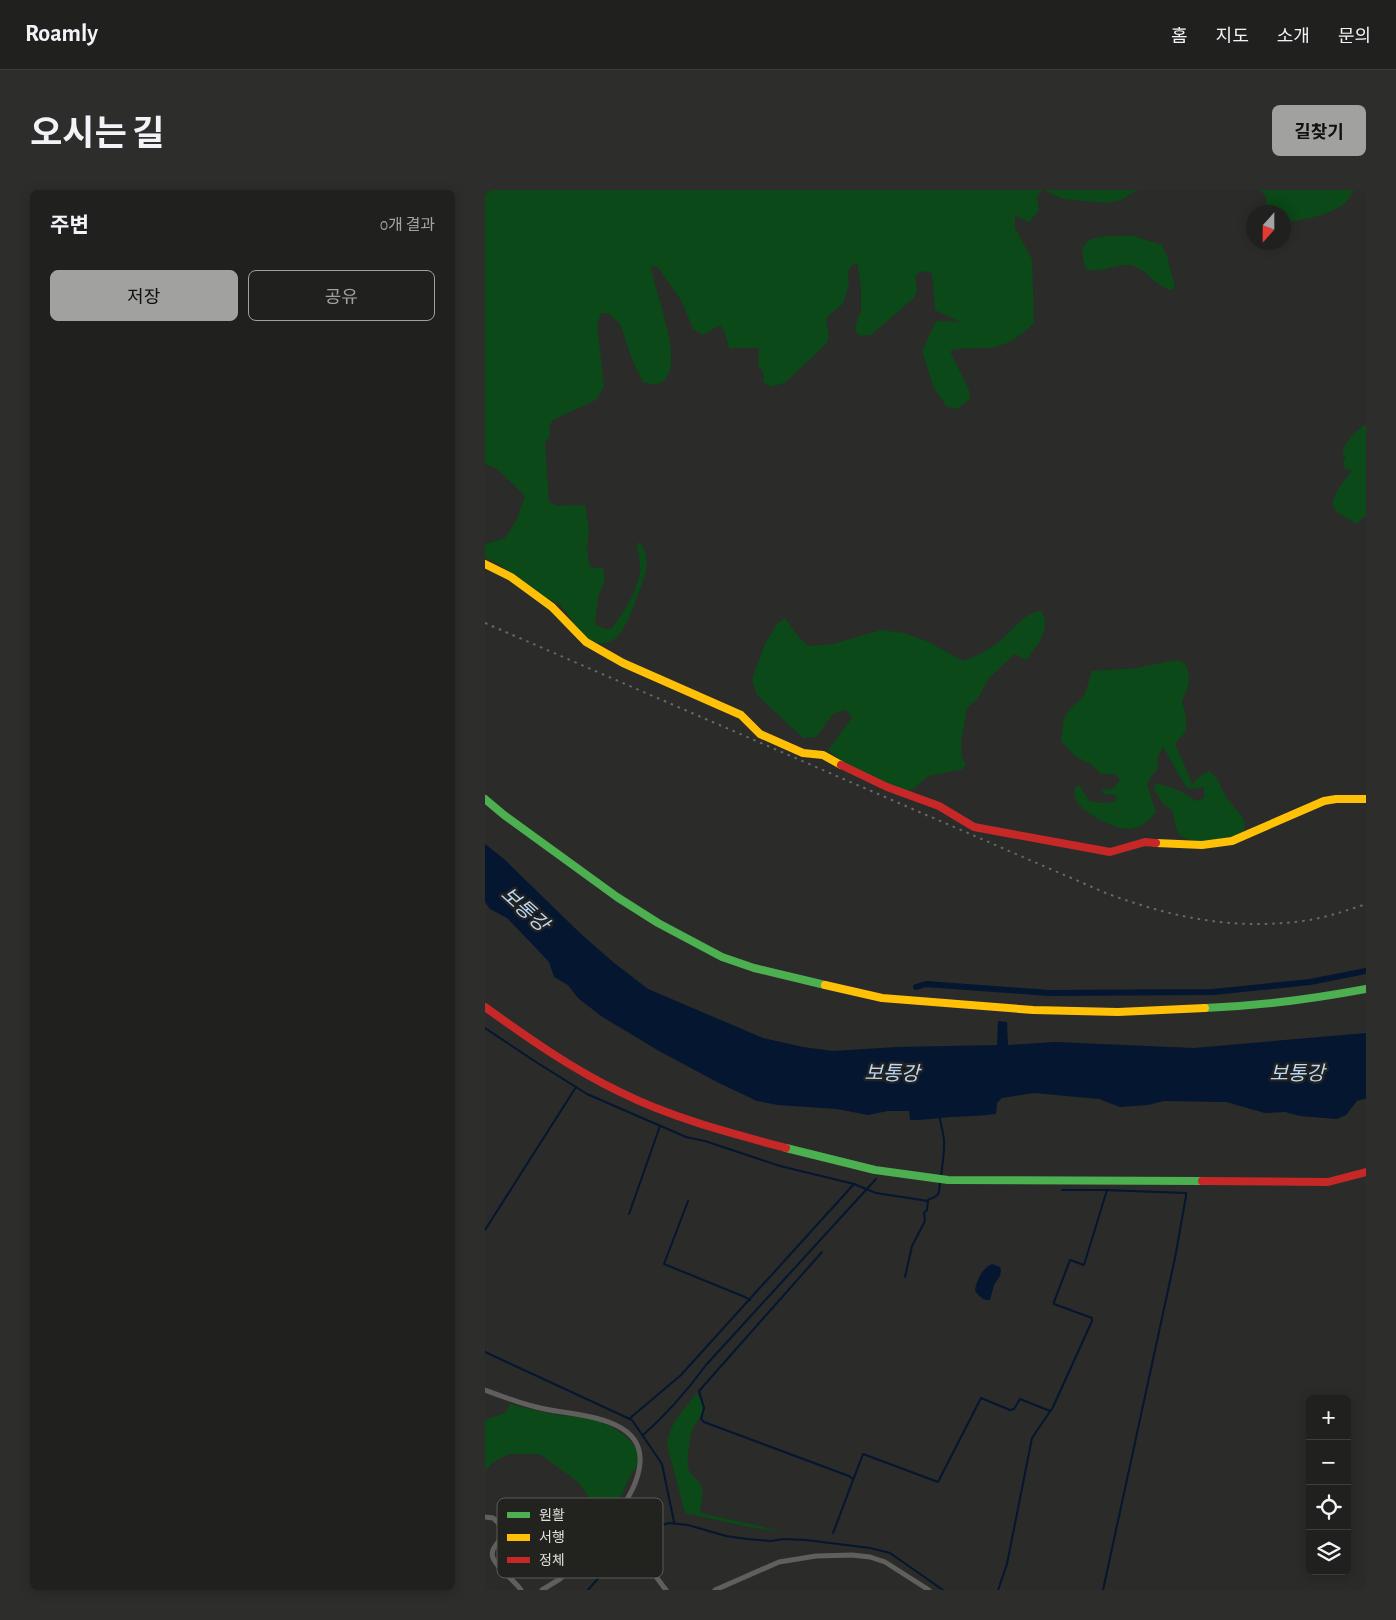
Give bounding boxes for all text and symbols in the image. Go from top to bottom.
text: Roamly [25,22,98,46]
text: 홈 [1171,28,1188,46]
text: 지도 [1216,28,1249,46]
text: 소개 [1277,28,1310,46]
text: 문의 [1338,28,1371,46]
button: 길찾기 [1272,105,1366,156]
text: 오시는 길 [30,117,164,152]
north arrow [1246,205,1291,250]
text: 주변 [50,215,89,236]
text: 0개 결과 [380,217,435,233]
button: 저장 [50,270,238,321]
button: 공유 [248,270,435,321]
water label: 보통강 [497,883,554,937]
water label: 보통강 [864,1063,922,1085]
water label: 보통강 [1269,1063,1327,1084]
map controls [1306,1395,1351,1575]
button: + [1306,1395,1351,1440]
button: − [1306,1440,1351,1485]
button: locate [1306,1485,1351,1530]
legend [497,1498,663,1578]
text: 원활 [539,1508,565,1523]
text: 서행 [539,1530,565,1545]
button: layers [1306,1530,1351,1575]
text: 정체 [539,1553,565,1568]

